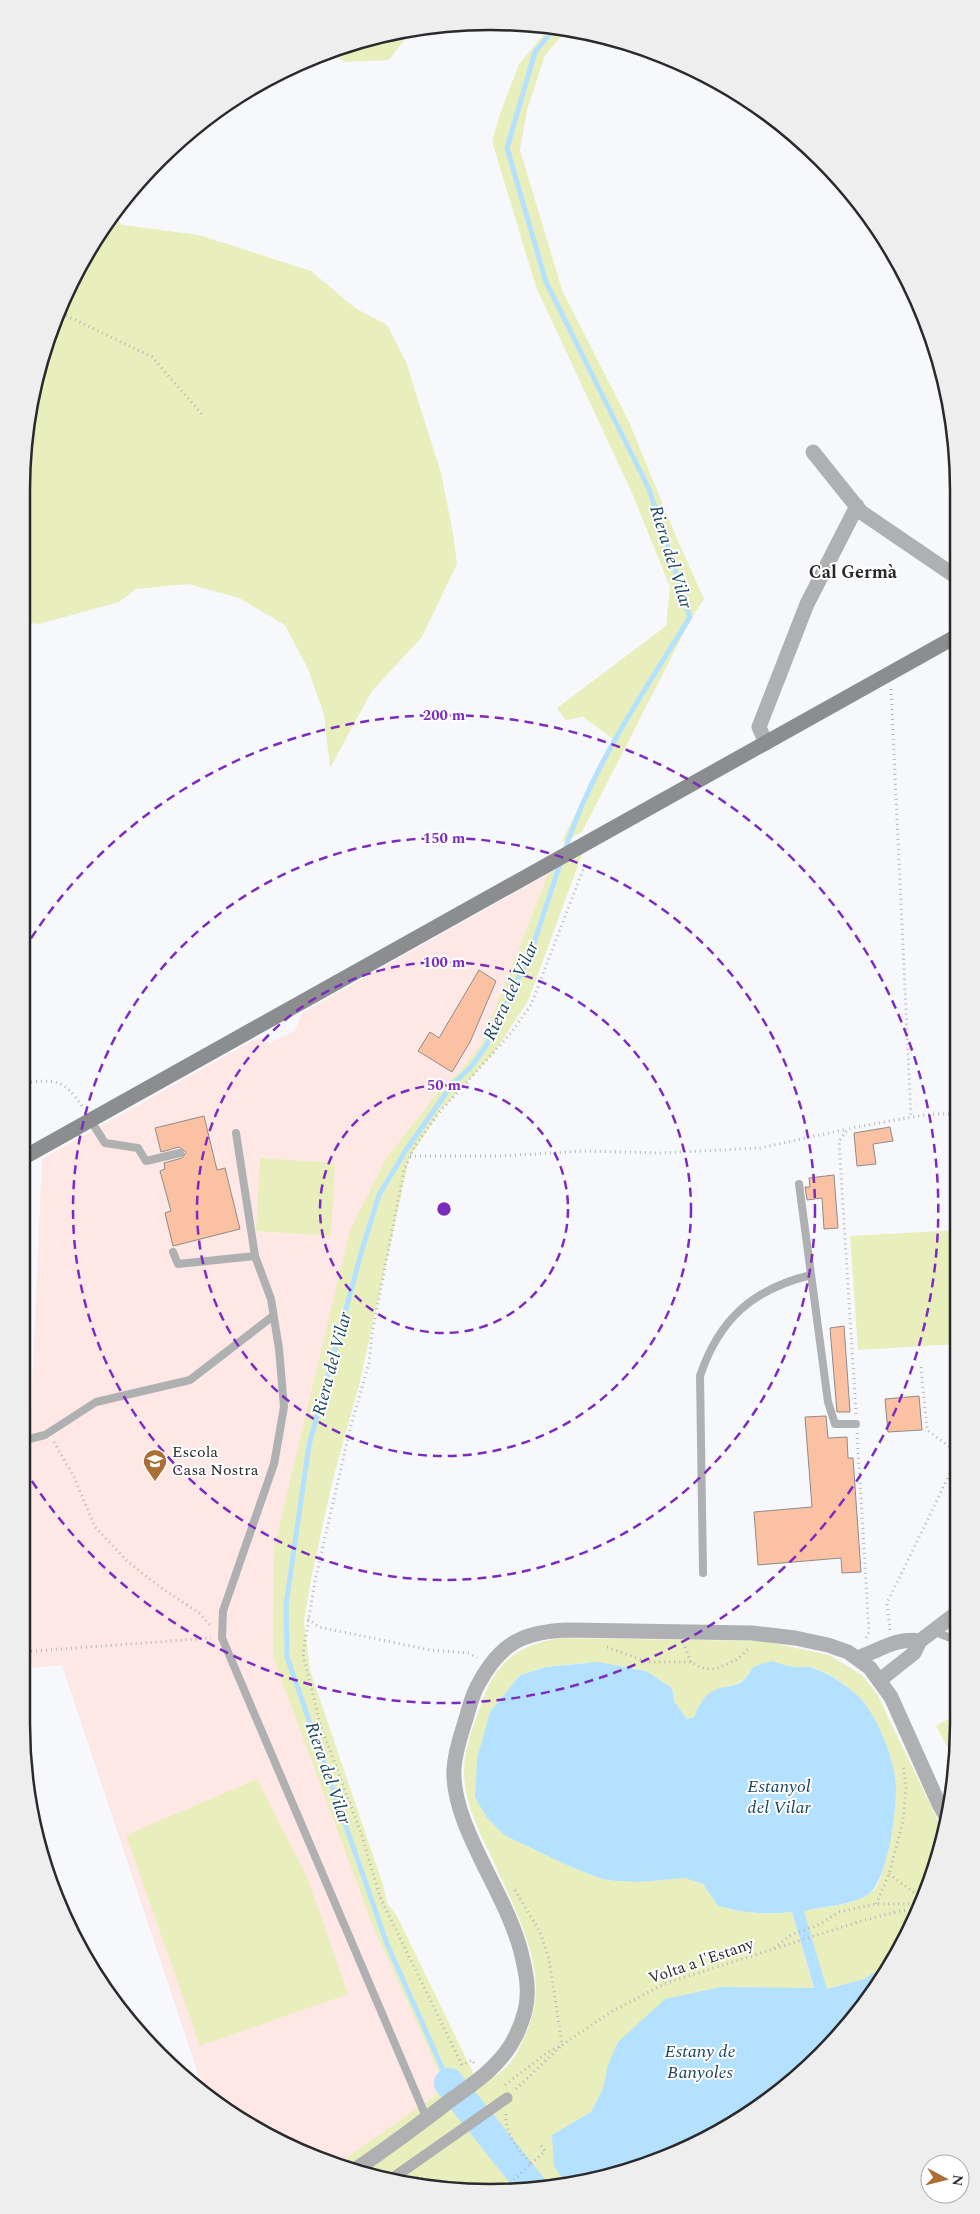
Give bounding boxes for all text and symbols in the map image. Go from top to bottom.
water label: Riera del Vilar [642,502,700,613]
district label: Cal Germà [809,559,898,586]
text: 200 m [423,704,466,727]
text: 150 m [423,827,466,850]
water label: Riera del Vilar [476,936,546,1045]
text: 100 m [423,951,466,974]
text: 50 m [427,1074,462,1097]
centre of rings [435,1200,453,1218]
water label: Riera del Vilar [305,1308,359,1419]
place label: Escola Casa Nostra [172,1440,259,1482]
school or university icon: Escola Casa Nostra [142,1448,168,1482]
water label: Riera del Vilar [298,1718,358,1829]
water label: Estanyol del Vilar [747,1773,812,1821]
street label: Volta a l'Estany [645,1931,758,1990]
water label: Estany de Banyoles [664,2038,736,2086]
north arrow [920,2154,970,2204]
text: N [946,2174,969,2187]

